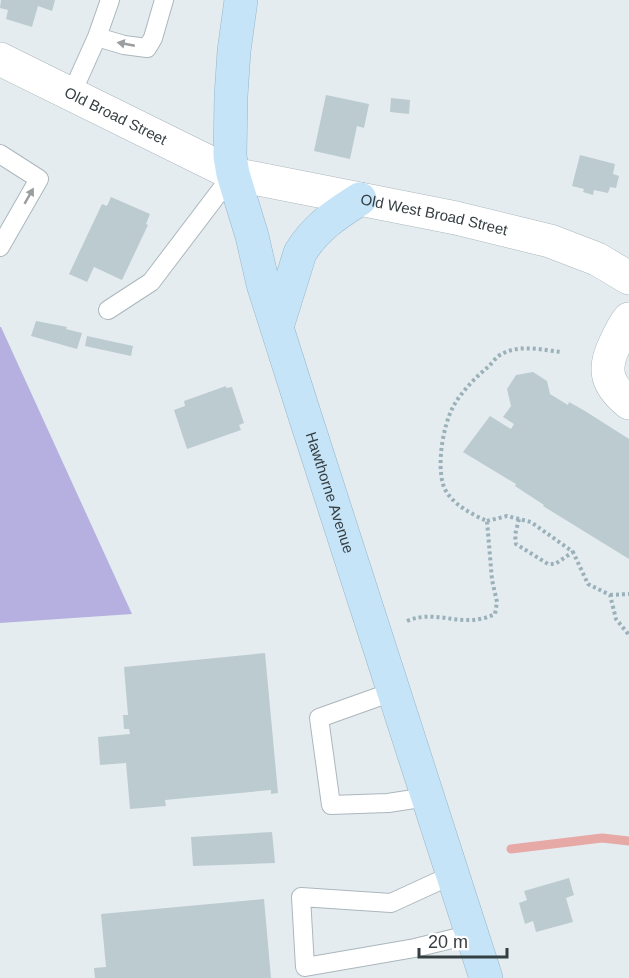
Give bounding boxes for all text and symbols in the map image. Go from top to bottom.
one-way arrow [116,39,135,48]
street label: Old Broad Street [62,83,171,148]
one-way arrow [24,187,34,204]
street label: Old West Broad Street [359,190,510,239]
street label: Hawthorne Avenue [303,430,358,555]
scale bar [419,921,508,959]
text: 20 m [428,932,468,952]

